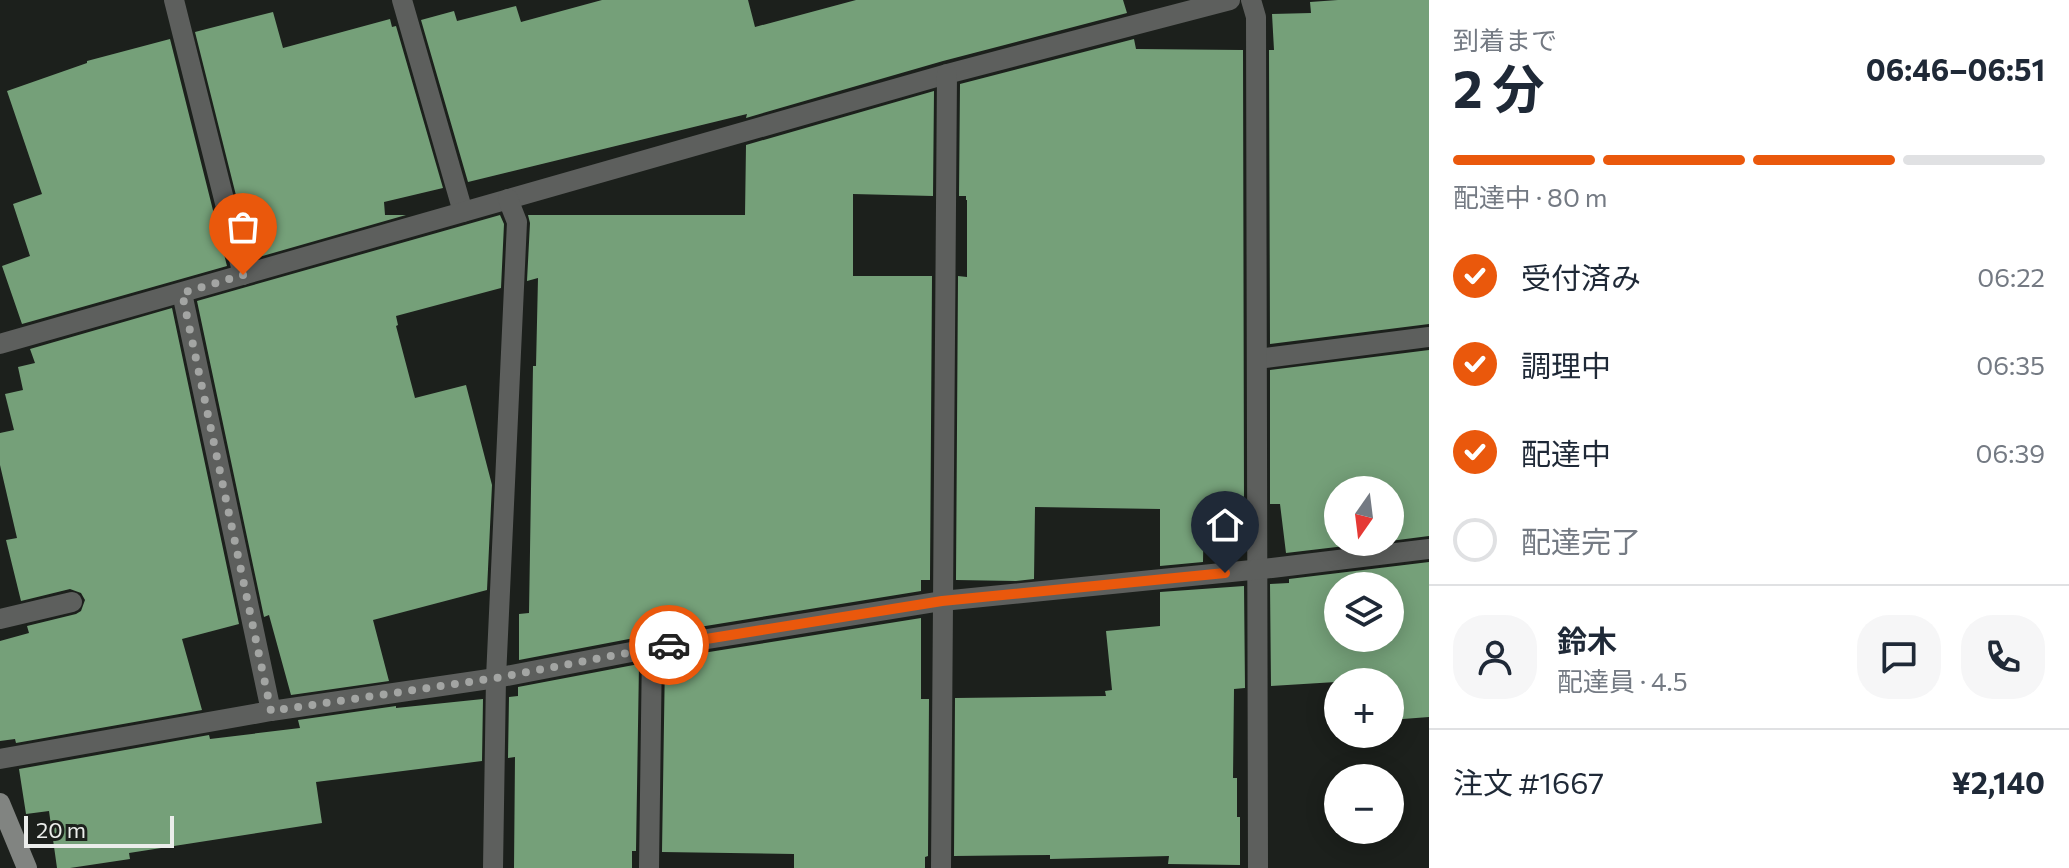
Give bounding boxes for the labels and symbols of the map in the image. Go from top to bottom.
pin [209,193,277,275]
north arrow [1324,476,1404,556]
pin [1191,491,1259,573]
courier [629,605,709,685]
scale bar [24,812,174,848]

